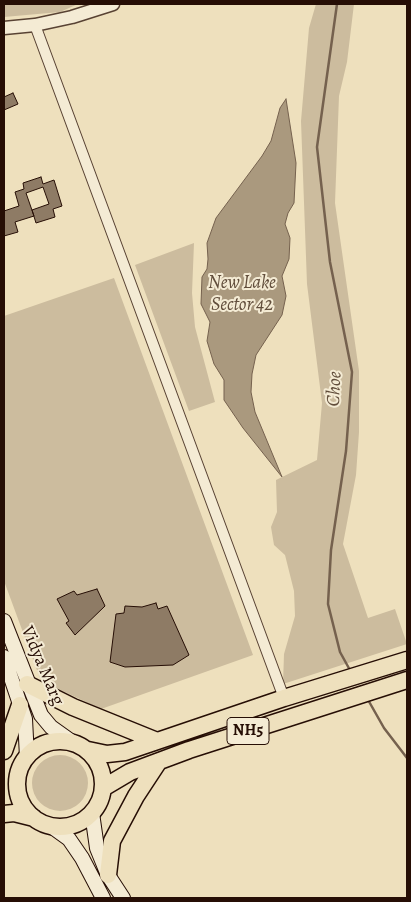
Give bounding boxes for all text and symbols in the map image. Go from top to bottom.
water label: New Lake Sector 42 [208,272,276,316]
water label: Choe [323,371,347,407]
street label: Vidya Marg [16,623,68,709]
road number: NH5 [227,718,269,744]

